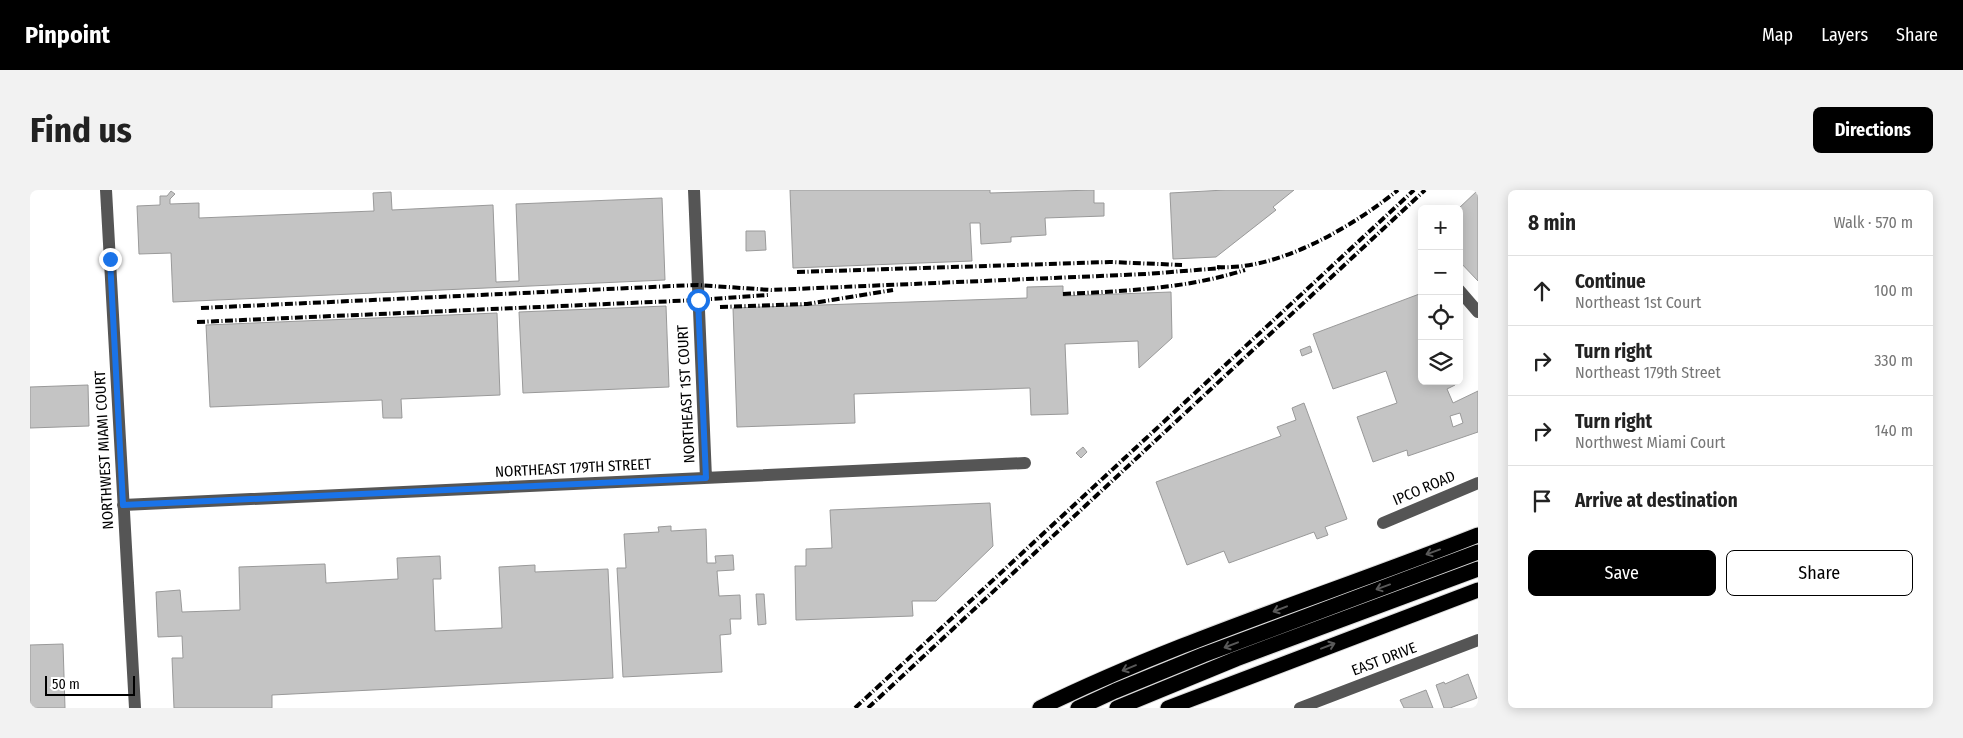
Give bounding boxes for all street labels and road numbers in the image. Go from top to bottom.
street label: NORTHEAST 1ST COURT [673,324,699,464]
street label: NORTHWEST MIAMI COURT [91,370,117,530]
street label: NORTHEAST 179TH STREET [494,455,652,481]
street label: IPCO ROAD [1390,467,1458,509]
street label: EAST DRIVE [1349,638,1419,680]

